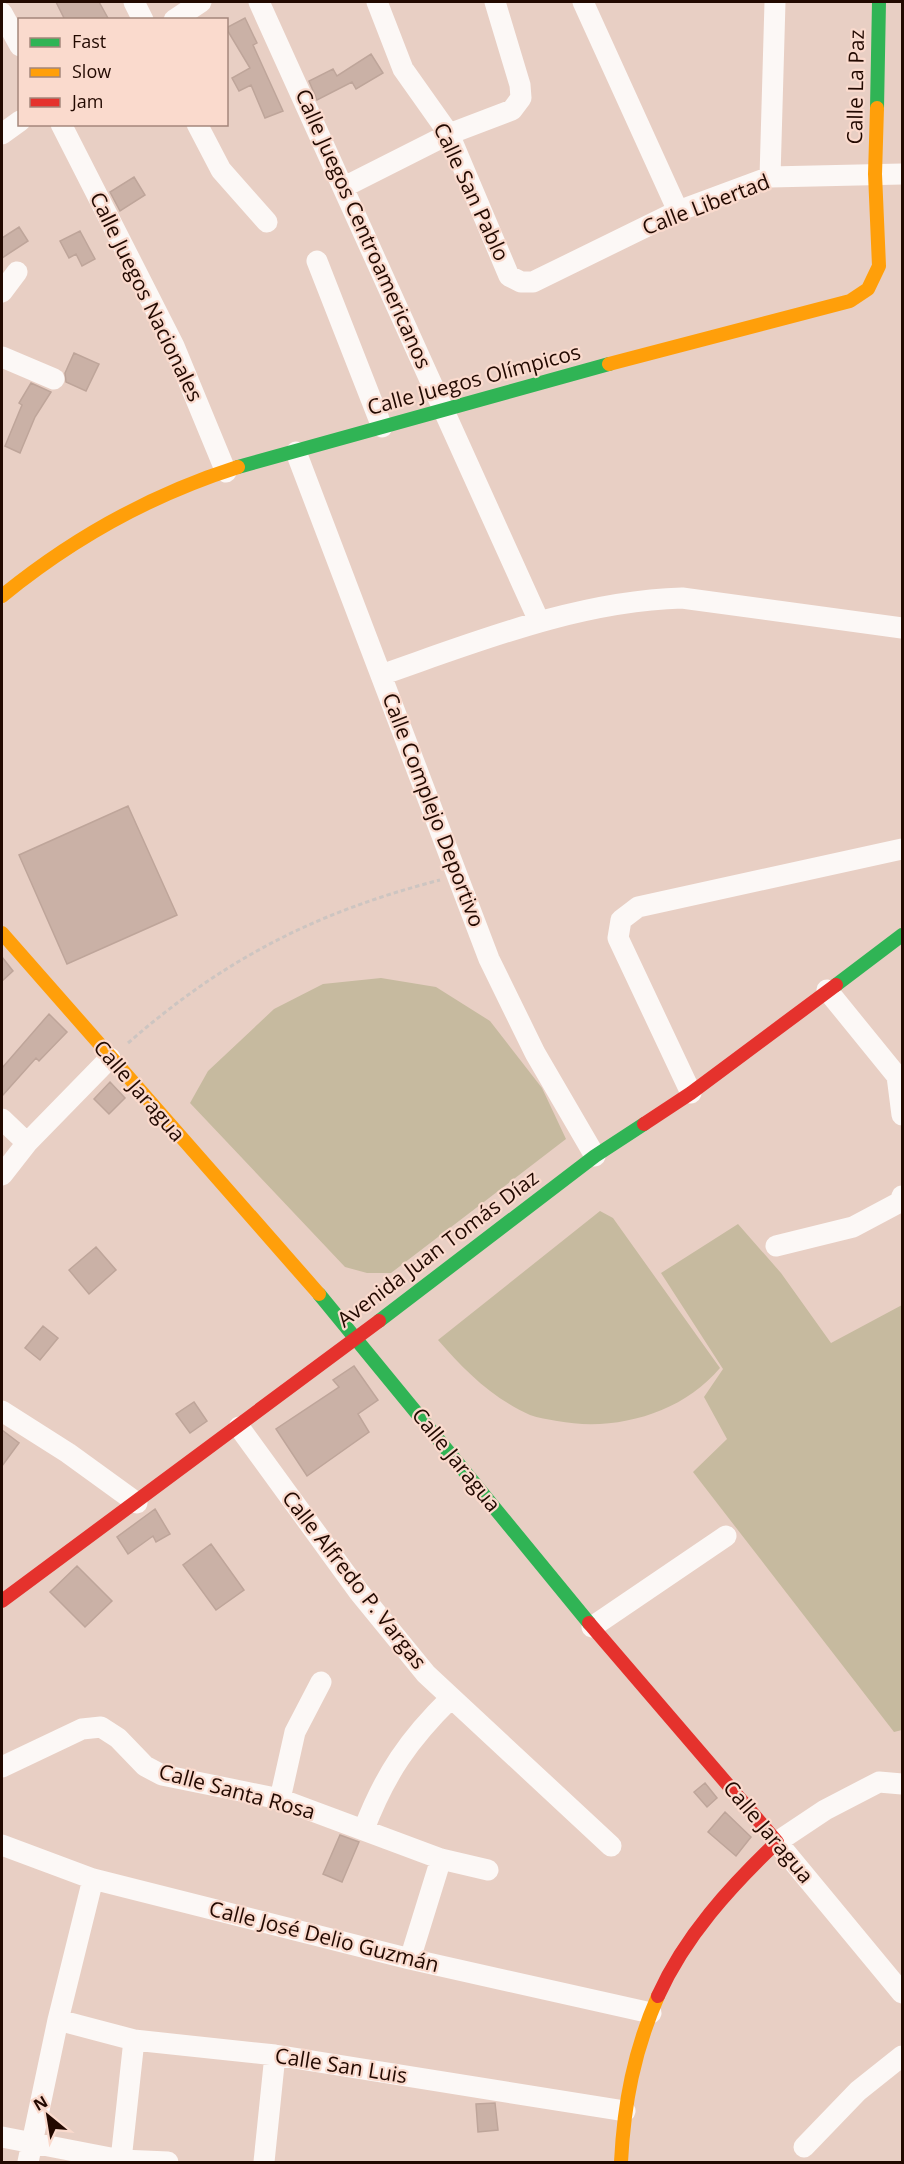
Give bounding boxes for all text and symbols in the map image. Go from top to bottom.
legend [18,18,228,126]
text: Fast [72,29,106,53]
street label: Calle La Paz [840,29,870,145]
text: Slow [72,59,111,83]
street label: Calle Juegos Centroamericanos [289,84,438,373]
text: Jam [70,89,104,113]
street label: Calle San Pablo [428,118,516,265]
street label: Calle Libertad [638,167,773,241]
street label: Calle Juegos Nacionales [84,187,210,406]
street label: Calle Juegos Olímpicos [364,337,584,421]
street label: Calle Complejo Deportivo [376,689,492,931]
street label: Calle Jaragua [88,1034,192,1147]
street label: Avenida Juan Tomás Díaz [331,1163,544,1333]
street label: Calle Jaragua [406,1401,507,1517]
street label: Calle Alfredo P. Vargas [276,1484,433,1674]
street label: Calle Santa Rosa [156,1757,318,1825]
street label: Calle Jaragua [717,1774,820,1889]
street label: Calle José Delio Guzmán [206,1894,442,1978]
street label: Calle San Luis [273,2041,409,2089]
north arrow [18,2086,78,2146]
text: N [29,2090,52,2116]

